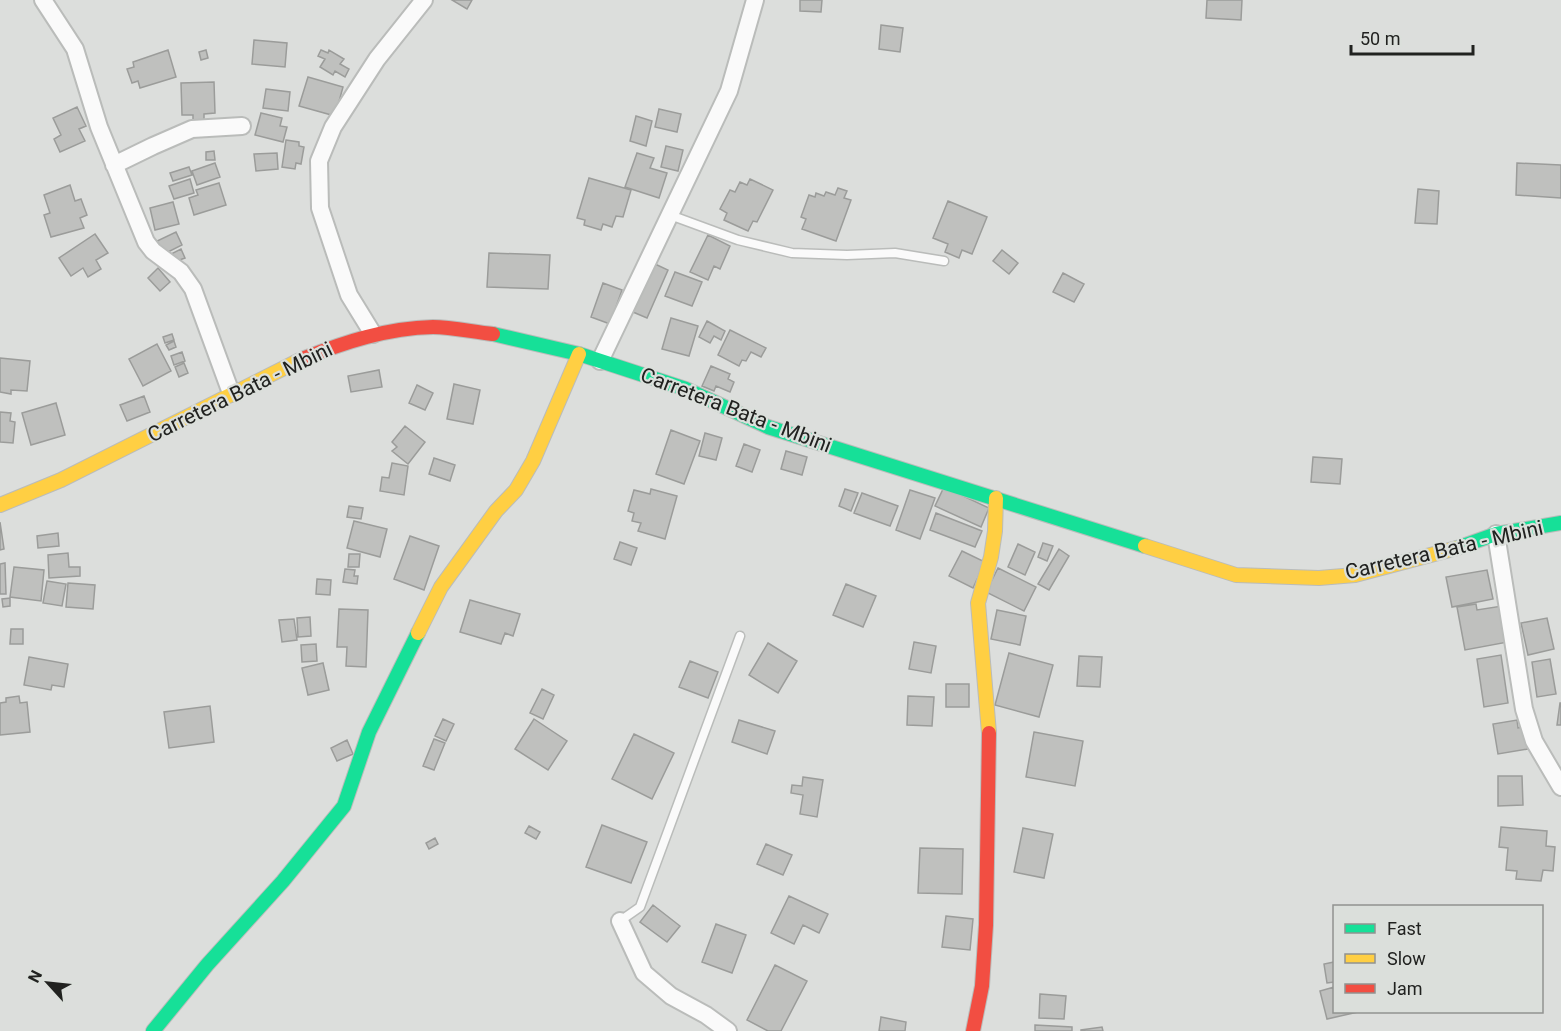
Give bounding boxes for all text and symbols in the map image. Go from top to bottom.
scale bar [1351,18,1472,56]
text: 50 m [1360,28,1400,49]
street label: Carretera Bata - Mbini [144,337,336,447]
street label: Carretera Bata - Mbini [637,362,835,458]
street label: Carretera Bata - Mbini [1343,516,1545,584]
legend [1333,905,1543,1013]
text: Fast [1387,918,1422,939]
text: Slow [1387,948,1426,969]
north arrow [18,953,78,1013]
text: N [24,967,46,986]
text: Jam [1387,978,1423,999]

